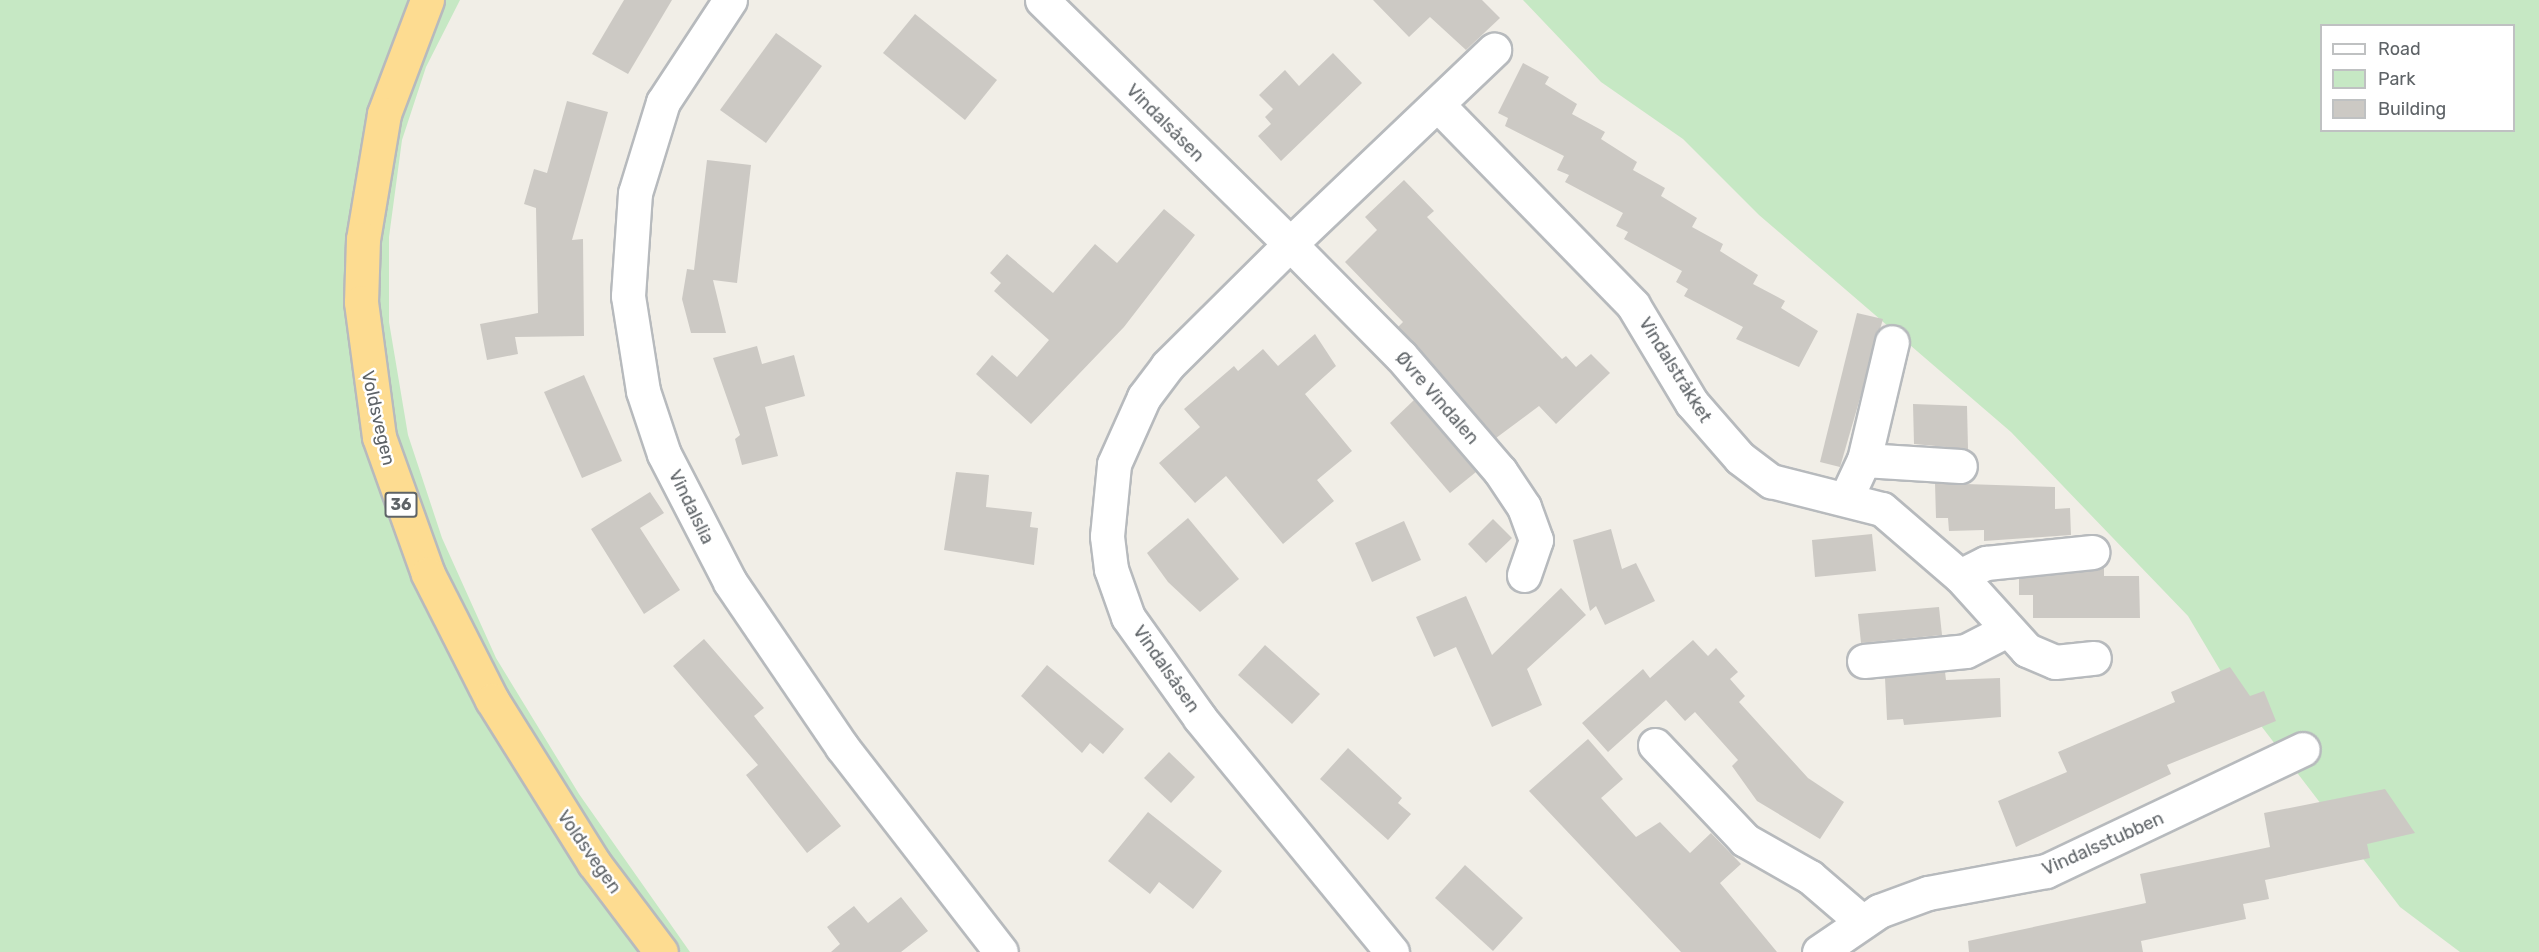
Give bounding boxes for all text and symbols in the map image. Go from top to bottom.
legend [2320,24,2515,132]
text: Road [2378,38,2421,60]
text: Park [2378,68,2415,90]
street label: Vindalsåsen [1122,80,1208,166]
text: Building [2378,98,2446,120]
street label: Vindalstråkket [1634,313,1716,427]
street label: Øvre Vindalen [1391,347,1483,449]
street label: Voldsvegen [357,369,399,467]
street label: Vindalslia [664,466,718,548]
road number: 36 [384,492,418,518]
street label: Vindalsåsen [1128,621,1204,717]
street label: Voldsvegen [552,806,626,898]
street label: Vindalsstubben [2039,808,2167,880]

